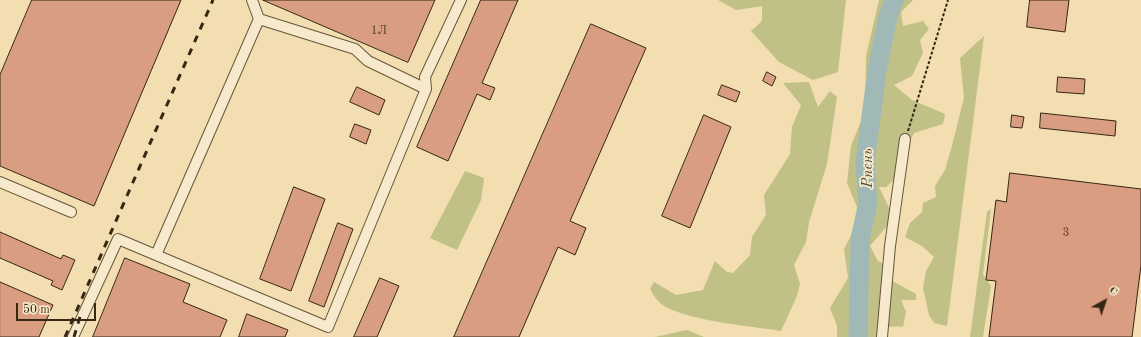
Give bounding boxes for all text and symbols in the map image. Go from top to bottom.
house number: 1Л [371,24,387,38]
water label: Рпень [859,148,877,188]
house number: 3 [1063,226,1069,240]
north arrow [1085,281,1125,321]
text: С [1107,285,1119,298]
scale bar [18,295,98,321]
text: 50 m [23,304,50,316]

